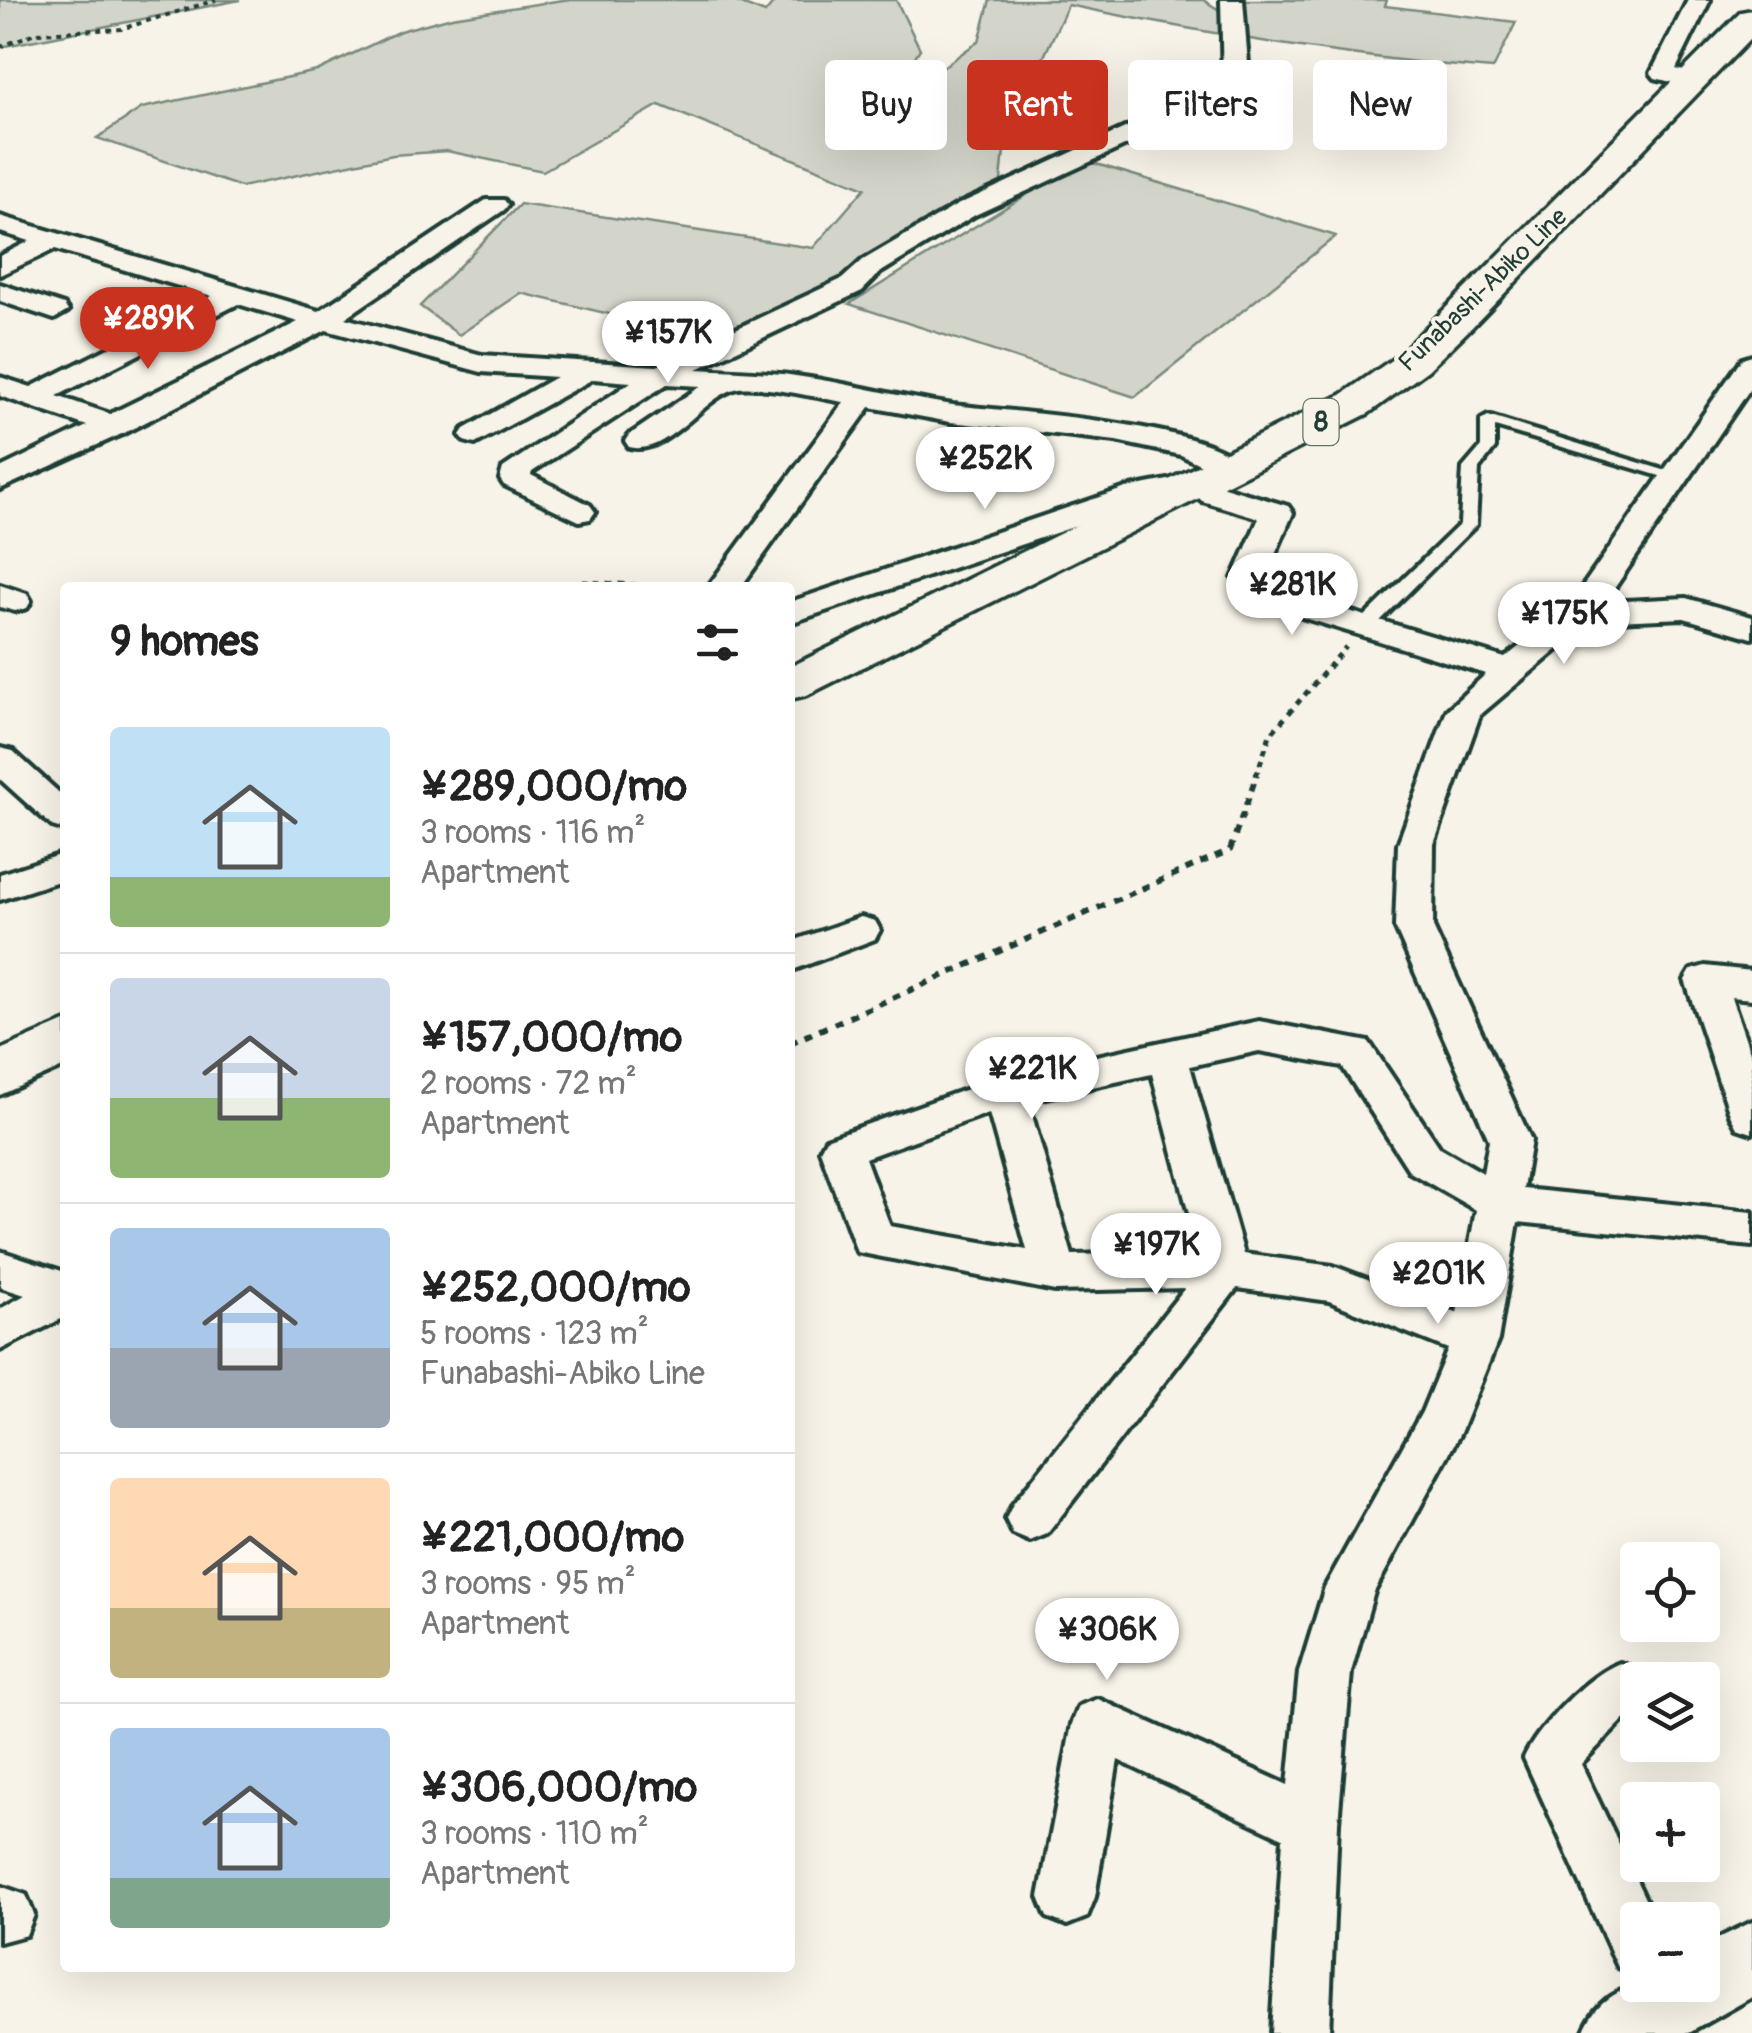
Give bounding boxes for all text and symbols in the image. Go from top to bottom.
chip: Buy [825,60,947,150]
chip: Rent [967,60,1108,150]
chip: Filters [1128,60,1293,150]
chip: New [1313,60,1447,150]
street label: Funabashi-Abiko Line [1392,201,1574,378]
pin: ¥289K [78,287,218,372]
text: ¥289K [102,299,194,339]
pin: ¥157K [598,301,738,386]
text: ¥157K [624,313,712,353]
road number: 8 [1304,399,1338,445]
pin: ¥252K [915,427,1055,512]
text: ¥252K [938,439,1032,479]
pin: ¥281K [1222,553,1362,638]
text: ¥281K [1248,565,1336,605]
pin: ¥175K [1494,582,1634,667]
text: ¥175K [1520,594,1608,634]
icon: filters [690,615,745,670]
text: 9 homes [110,616,259,668]
text: ¥289,000/mo [420,761,687,813]
icon: home [190,767,310,887]
text: 3 rooms · 116 m² [420,813,645,853]
text: Apartment [420,853,569,893]
text: ¥157,000/mo [420,1012,682,1064]
icon: home [190,1018,310,1138]
pin: ¥221K [962,1037,1102,1122]
text: ¥221K [987,1049,1077,1089]
text: 2 rooms · 72 m² [420,1064,637,1104]
text: Apartment [420,1104,569,1144]
pin: ¥197K [1086,1213,1226,1298]
text: ¥197K [1112,1225,1200,1265]
pin: ¥201K [1368,1242,1508,1327]
text: ¥201K [1391,1254,1485,1294]
text: ¥252,000/mo [420,1262,691,1314]
icon: home [190,1268,310,1388]
text: 5 rooms · 123 m² [420,1314,649,1354]
text: Funabashi-Abiko Line [420,1354,705,1394]
text: ¥221,000/mo [420,1512,684,1564]
icon: home [190,1518,310,1638]
map controls [1620,1542,1720,2002]
button: locate [1620,1542,1720,1642]
text: 3 rooms · 95 m² [420,1564,636,1604]
pin: ¥306K [1037,1598,1177,1683]
text: Apartment [420,1604,569,1644]
text: ¥306K [1057,1610,1157,1650]
button: layers [1620,1662,1720,1762]
text: ¥306,000/mo [420,1762,697,1814]
icon: home [190,1768,310,1888]
button: + [1620,1782,1720,1882]
text: 3 rooms · 110 m² [420,1814,649,1854]
text: Apartment [420,1854,569,1894]
button: − [1620,1902,1720,2002]

